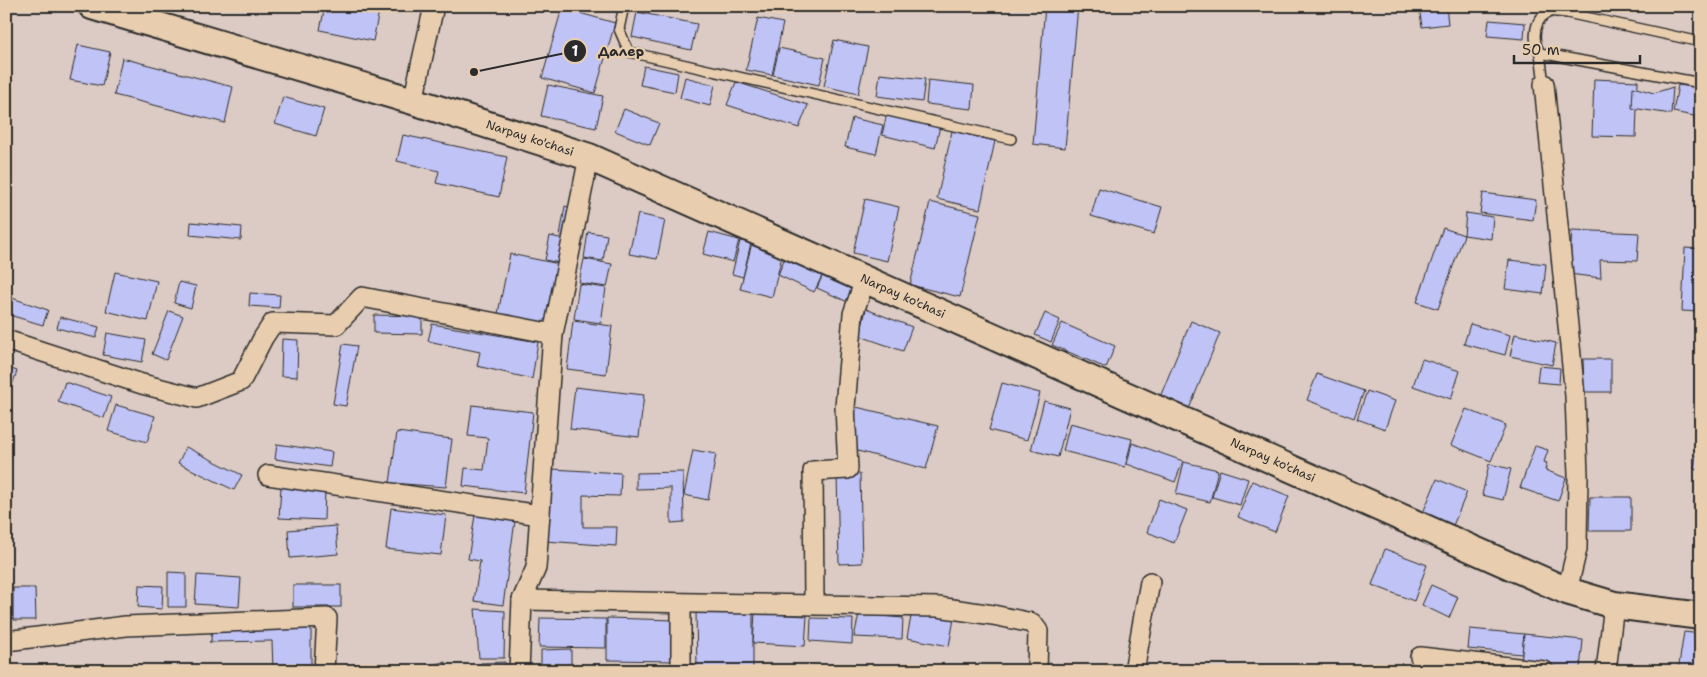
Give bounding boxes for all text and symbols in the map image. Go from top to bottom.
scale bar [1514,32,1641,64]
callout: Далер [563,37,654,66]
text: 50 m [1522,40,1560,60]
text: 1 [572,41,579,61]
text: Далер [598,42,644,60]
street label: Narpay ko'chasi [484,116,576,160]
street label: Narpay ko'chasi [858,270,948,322]
street label: Narpay ko'chasi [1228,434,1318,486]

